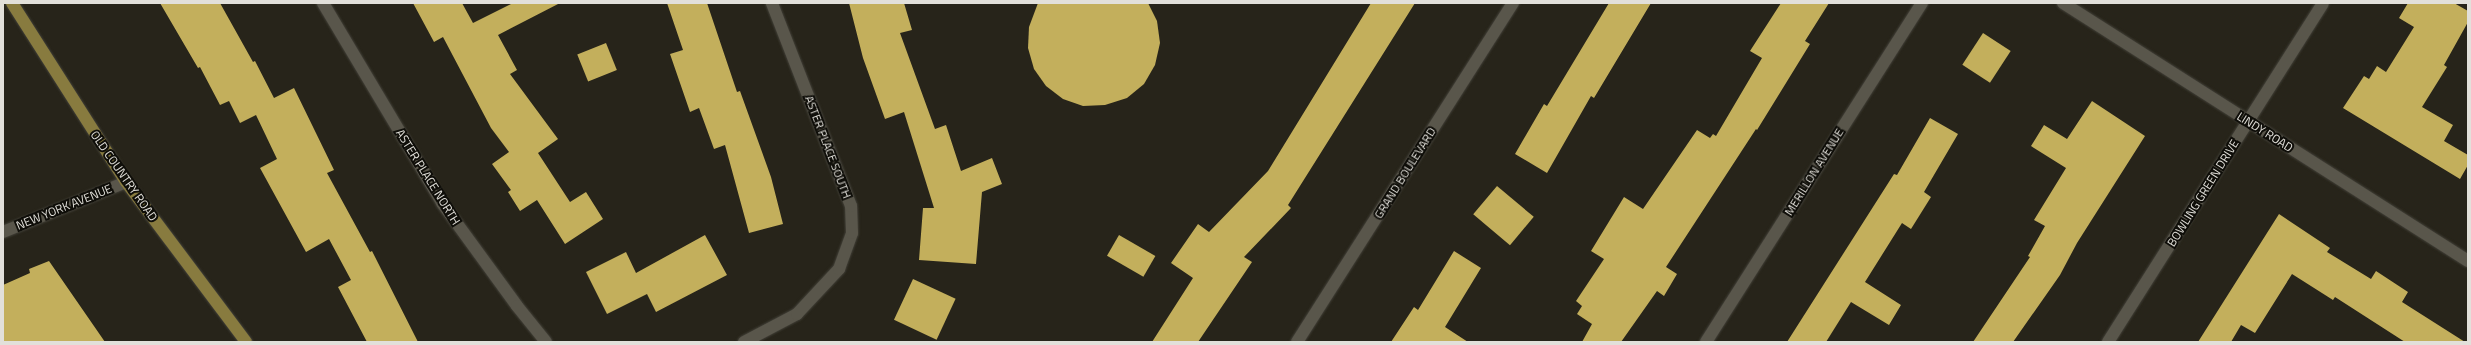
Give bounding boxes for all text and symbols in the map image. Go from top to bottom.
street label: ASTER PLACE SOUTH [802,94,854,200]
street label: LINDY ROAD [2234,109,2296,155]
street label: GRAND BOULEVARD [1371,125,1439,221]
street label: MERILLON AVENUE [1781,126,1847,218]
street label: ASTER PLACE NORTH [393,127,463,227]
street label: OLD COUNTRY ROAD [87,128,161,224]
street label: BOWLING GREEN DRIVE [2164,137,2242,249]
street label: NEW YORK AVENUE [14,181,114,233]

